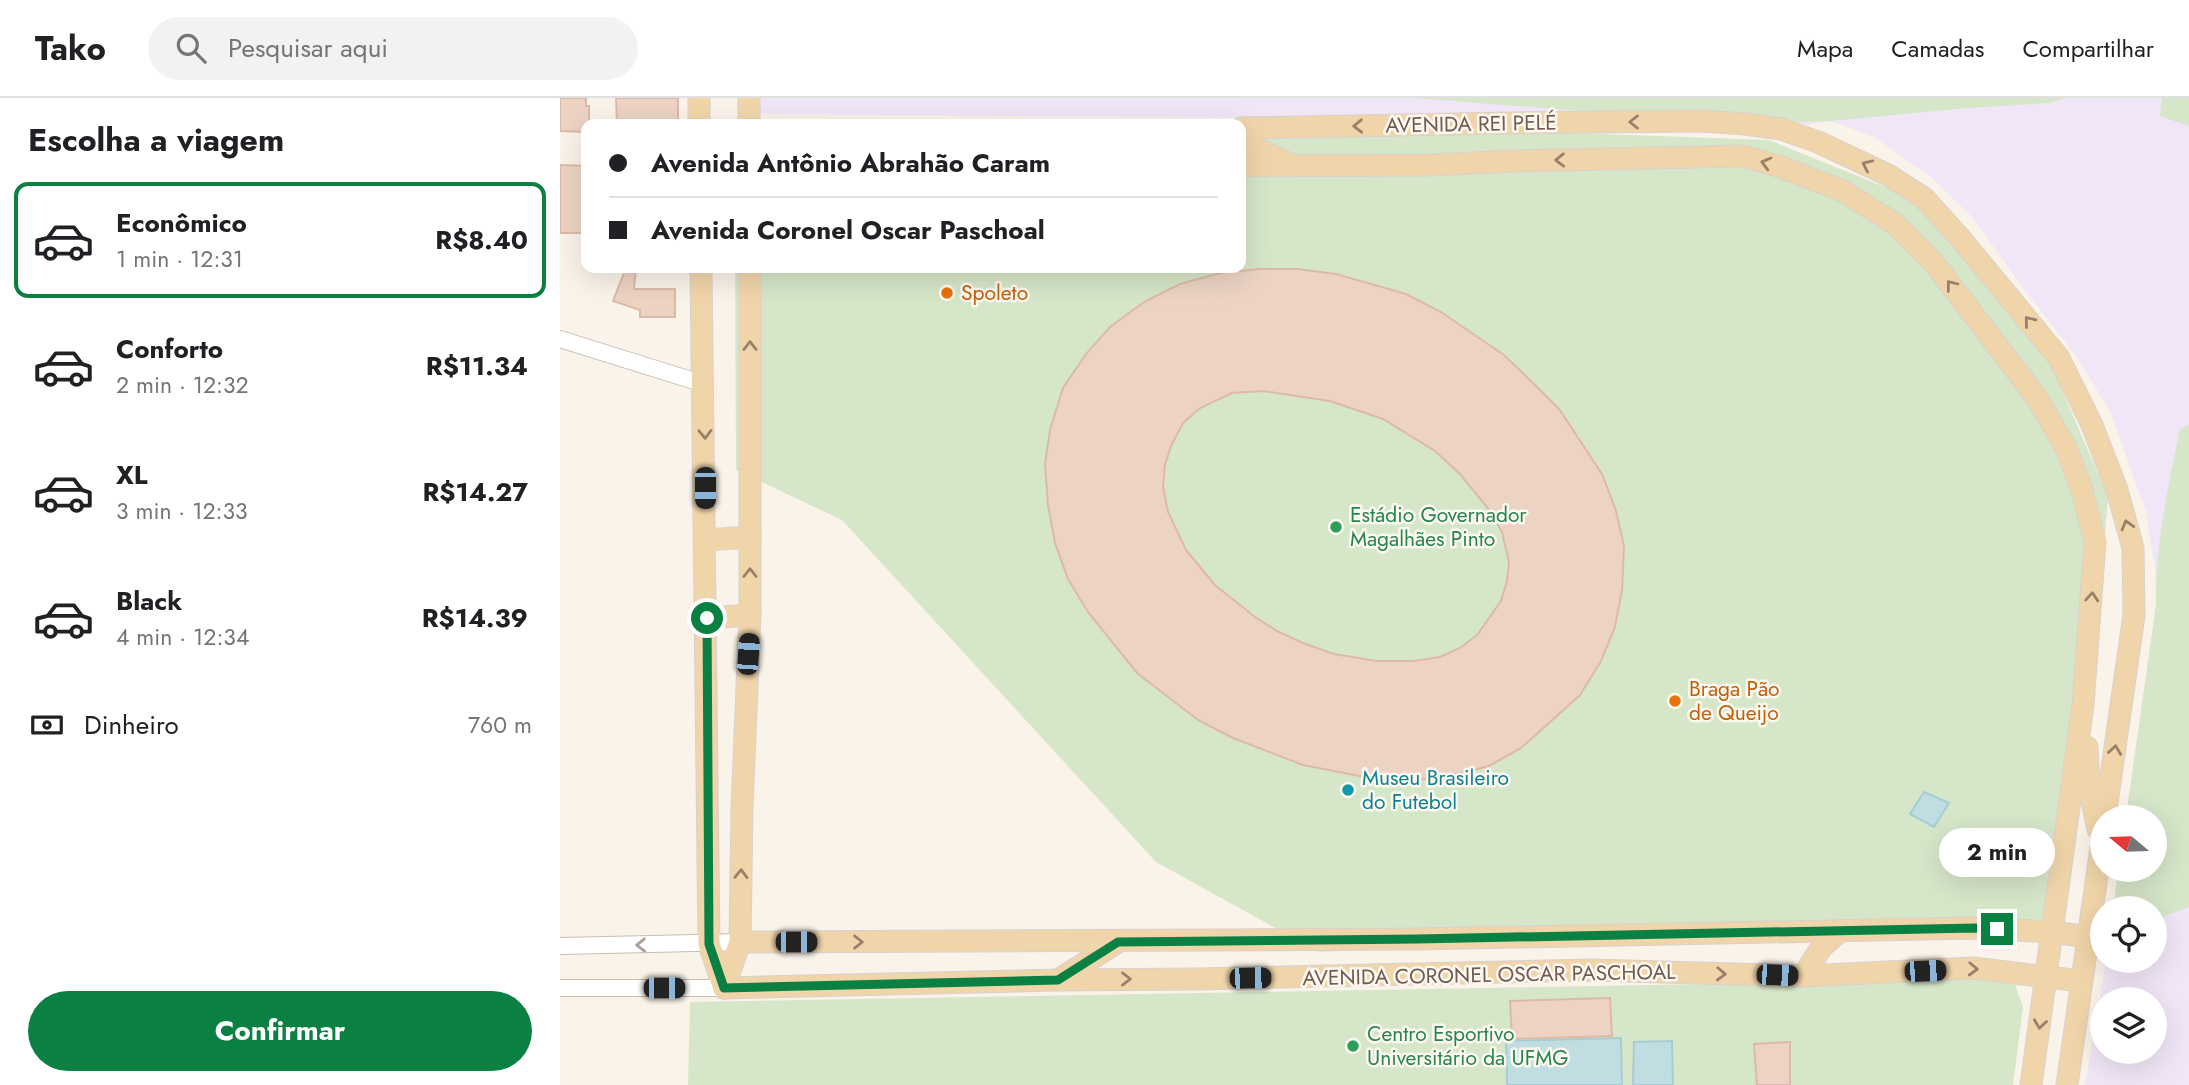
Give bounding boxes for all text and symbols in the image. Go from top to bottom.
search box [148,17,638,80]
text: Tako [35,25,106,72]
icon: search [172,29,210,67]
text: Pesquisar aqui [228,29,388,67]
text: Mapa [1797,31,1853,66]
text: Camadas [1891,31,1984,66]
text: Compartilhar [2022,31,2154,66]
street label: AVENIDA REI PELÉ [1385,108,1557,140]
one-way arrow [1628,114,1639,130]
text: Escolha a viagem [28,117,284,163]
one-way arrow [1352,118,1362,134]
text: Avenida Antônio Abrahão Caram [651,144,1050,182]
one-way arrow [1555,152,1565,168]
one-way arrow [1760,156,1772,171]
one-way arrow [1862,160,1874,174]
text: Econômico [116,204,247,242]
icon: car [32,209,95,272]
text: Avenida Coronel Oscar Paschoal [651,211,1045,249]
text: R$8.40 [435,221,528,259]
text: 1 min · 12:31 [116,242,243,276]
place label: Spoleto [961,278,1028,308]
one-way arrow [1947,281,1960,293]
marker: Spoleto [939,285,955,301]
one-way arrow [2025,317,2037,330]
text: Conforto [116,330,223,368]
icon: car [32,335,95,398]
one-way arrow [742,340,758,351]
text: R$11.34 [426,347,528,385]
text: 2 min · 12:32 [116,368,249,402]
one-way arrow [697,429,712,440]
text: XL [116,456,148,494]
icon: car [32,461,95,524]
car [695,467,716,509]
text: R$14.27 [423,473,528,511]
text: 3 min · 12:33 [116,494,248,528]
place label: Estádio Governador Magalhães Pinto [1350,500,1527,554]
marker: Estádio Governador Magalhães Pinto [1328,519,1344,535]
one-way arrow [2120,519,2135,531]
one-way arrow [742,568,758,578]
text: Black [116,582,182,620]
icon: car [32,587,95,650]
one-way arrow [2084,591,2099,602]
text: R$14.39 [422,599,528,637]
route start [691,602,723,634]
text: 4 min · 12:34 [116,620,249,654]
car [737,632,760,676]
place label: Braga Pão de Queijo [1689,674,1780,728]
marker: Braga Pão de Queijo [1667,693,1683,709]
icon: cash [28,706,66,744]
text: Dinheiro [84,706,179,744]
text: 760 m [468,708,532,742]
one-way arrow [2107,744,2122,756]
place label: Museu Brasileiro do Futebol [1362,763,1509,817]
marker: Museu Brasileiro do Futebol [1340,782,1356,798]
north arrow [2090,805,2166,882]
map controls [2090,805,2167,1064]
callout: 2 min [1939,828,2055,876]
text: 2 min [1967,835,2027,869]
one-way arrow [733,868,749,879]
button: locate [2090,896,2167,973]
route end [1981,913,2013,945]
car [776,932,818,953]
one-way arrow [853,934,863,950]
one-way arrow [635,937,646,953]
street label: AVENIDA CORONEL OSCAR PASCHOAL [1302,957,1677,993]
car [1904,960,1947,982]
one-way arrow [1968,962,1979,977]
car [1756,964,1799,986]
one-way arrow [1717,966,1727,982]
car [1229,967,1272,989]
one-way arrow [1122,971,1132,987]
car [644,978,686,999]
button: layers [2090,987,2167,1064]
button: Confirmar [28,991,532,1071]
one-way arrow [2033,1018,2048,1030]
place label: Centro Esportivo Universitário da UFMG [1367,1019,1568,1073]
marker: Centro Esportivo Universitário da UFMG [1345,1038,1361,1054]

